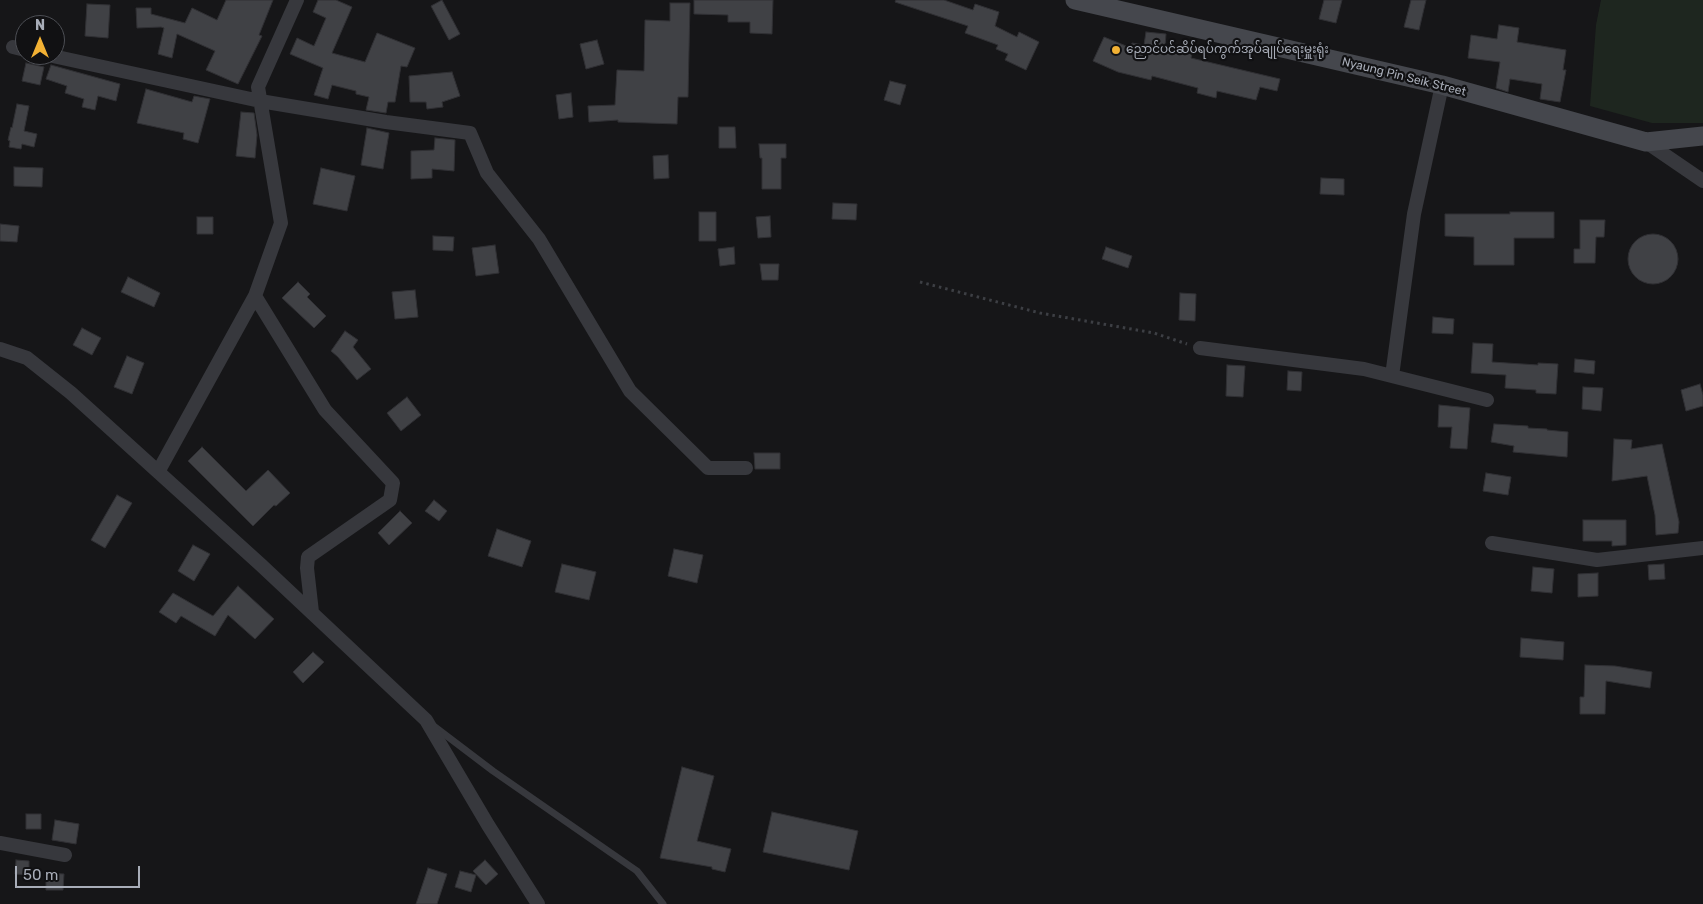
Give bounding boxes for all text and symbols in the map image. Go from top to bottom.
north arrow [15,15,65,65]
text: N [35,17,45,34]
place label: ညောင်ပင်ဆိပ်ရပ်ကွက်အုပ်ချုပ်ရေးမှူးရုံး [1126,43,1329,57]
marker: ညောင်ပင်ဆိပ်ရပ်ကွက်အုပ်ချုပ်ရေးမှူးရုံး [1110,44,1122,56]
street label: Nyaung Pin Seik Street [1340,55,1468,99]
scale bar [18,856,142,888]
text: 50 m [23,866,58,884]

